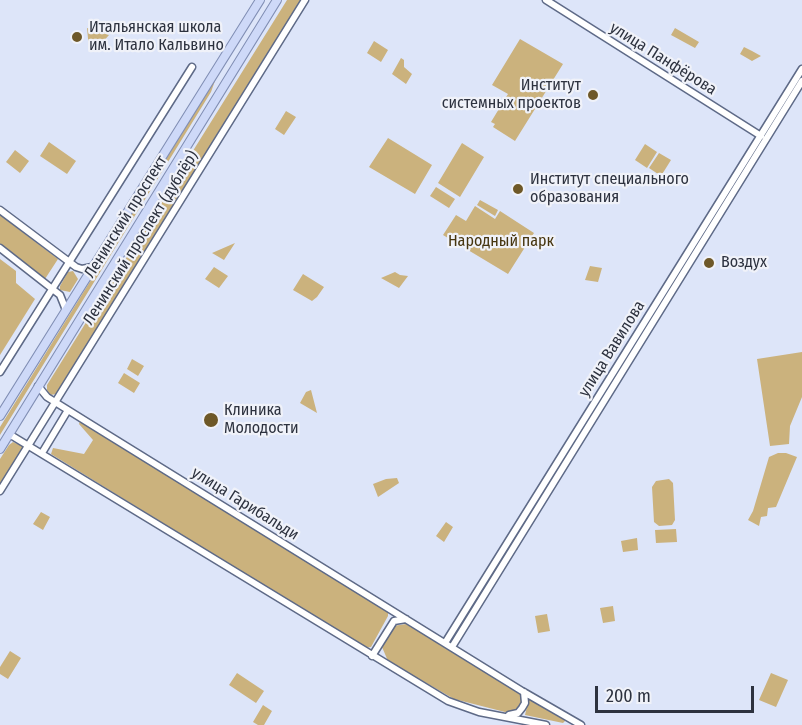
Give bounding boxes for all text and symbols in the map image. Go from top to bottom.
place label: Итальянская школа им. Итало Кальвино [89,18,224,56]
street label: улица Панфёрова [606,18,720,100]
marker: Итальянская школа им. Итало Кальвино [70,30,84,44]
place label: Институт системных проектов [442,76,581,114]
marker: Институт системных проектов [586,88,600,102]
street label: Ленинский проспект (дублёр) [79,147,203,329]
street label: Ленинский проспект [81,152,171,282]
place label: Институт специального образования [530,170,689,208]
marker: Институт специального образования [511,182,525,196]
park label: Народный парк [448,232,554,252]
place label: Воздух [721,253,767,273]
marker: Воздух [702,256,716,270]
street label: улица Вавилова [575,298,649,400]
place label: Клиника Молодости [224,401,298,439]
marker: Клиника Молодости [202,411,220,429]
street label: улица Гарибальди [188,463,302,545]
scale bar [598,674,757,712]
text: 200 m [606,685,651,707]

